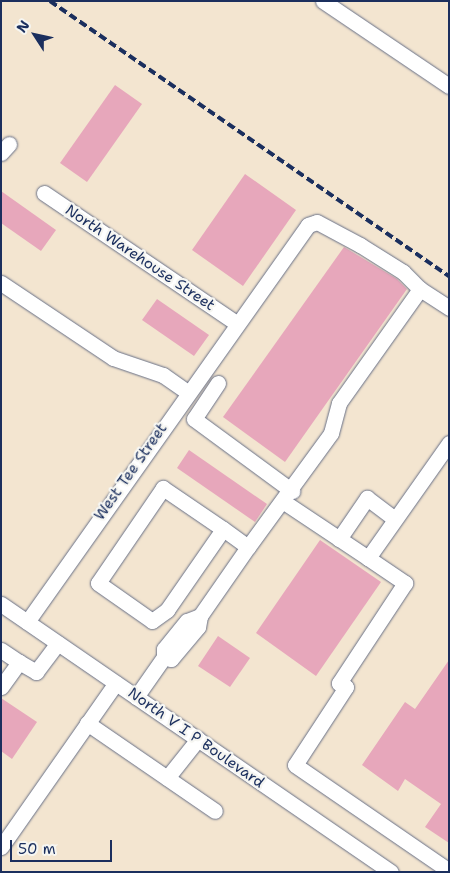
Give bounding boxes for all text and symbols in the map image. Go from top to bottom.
north arrow [10,10,60,60]
text: N [12,17,33,36]
street label: North Warehouse Street [62,201,218,315]
street label: West Tee Street [91,420,171,524]
street label: North V I P Boulevard [124,684,268,792]
scale bar [12,830,115,862]
text: 50 m [18,839,56,859]

